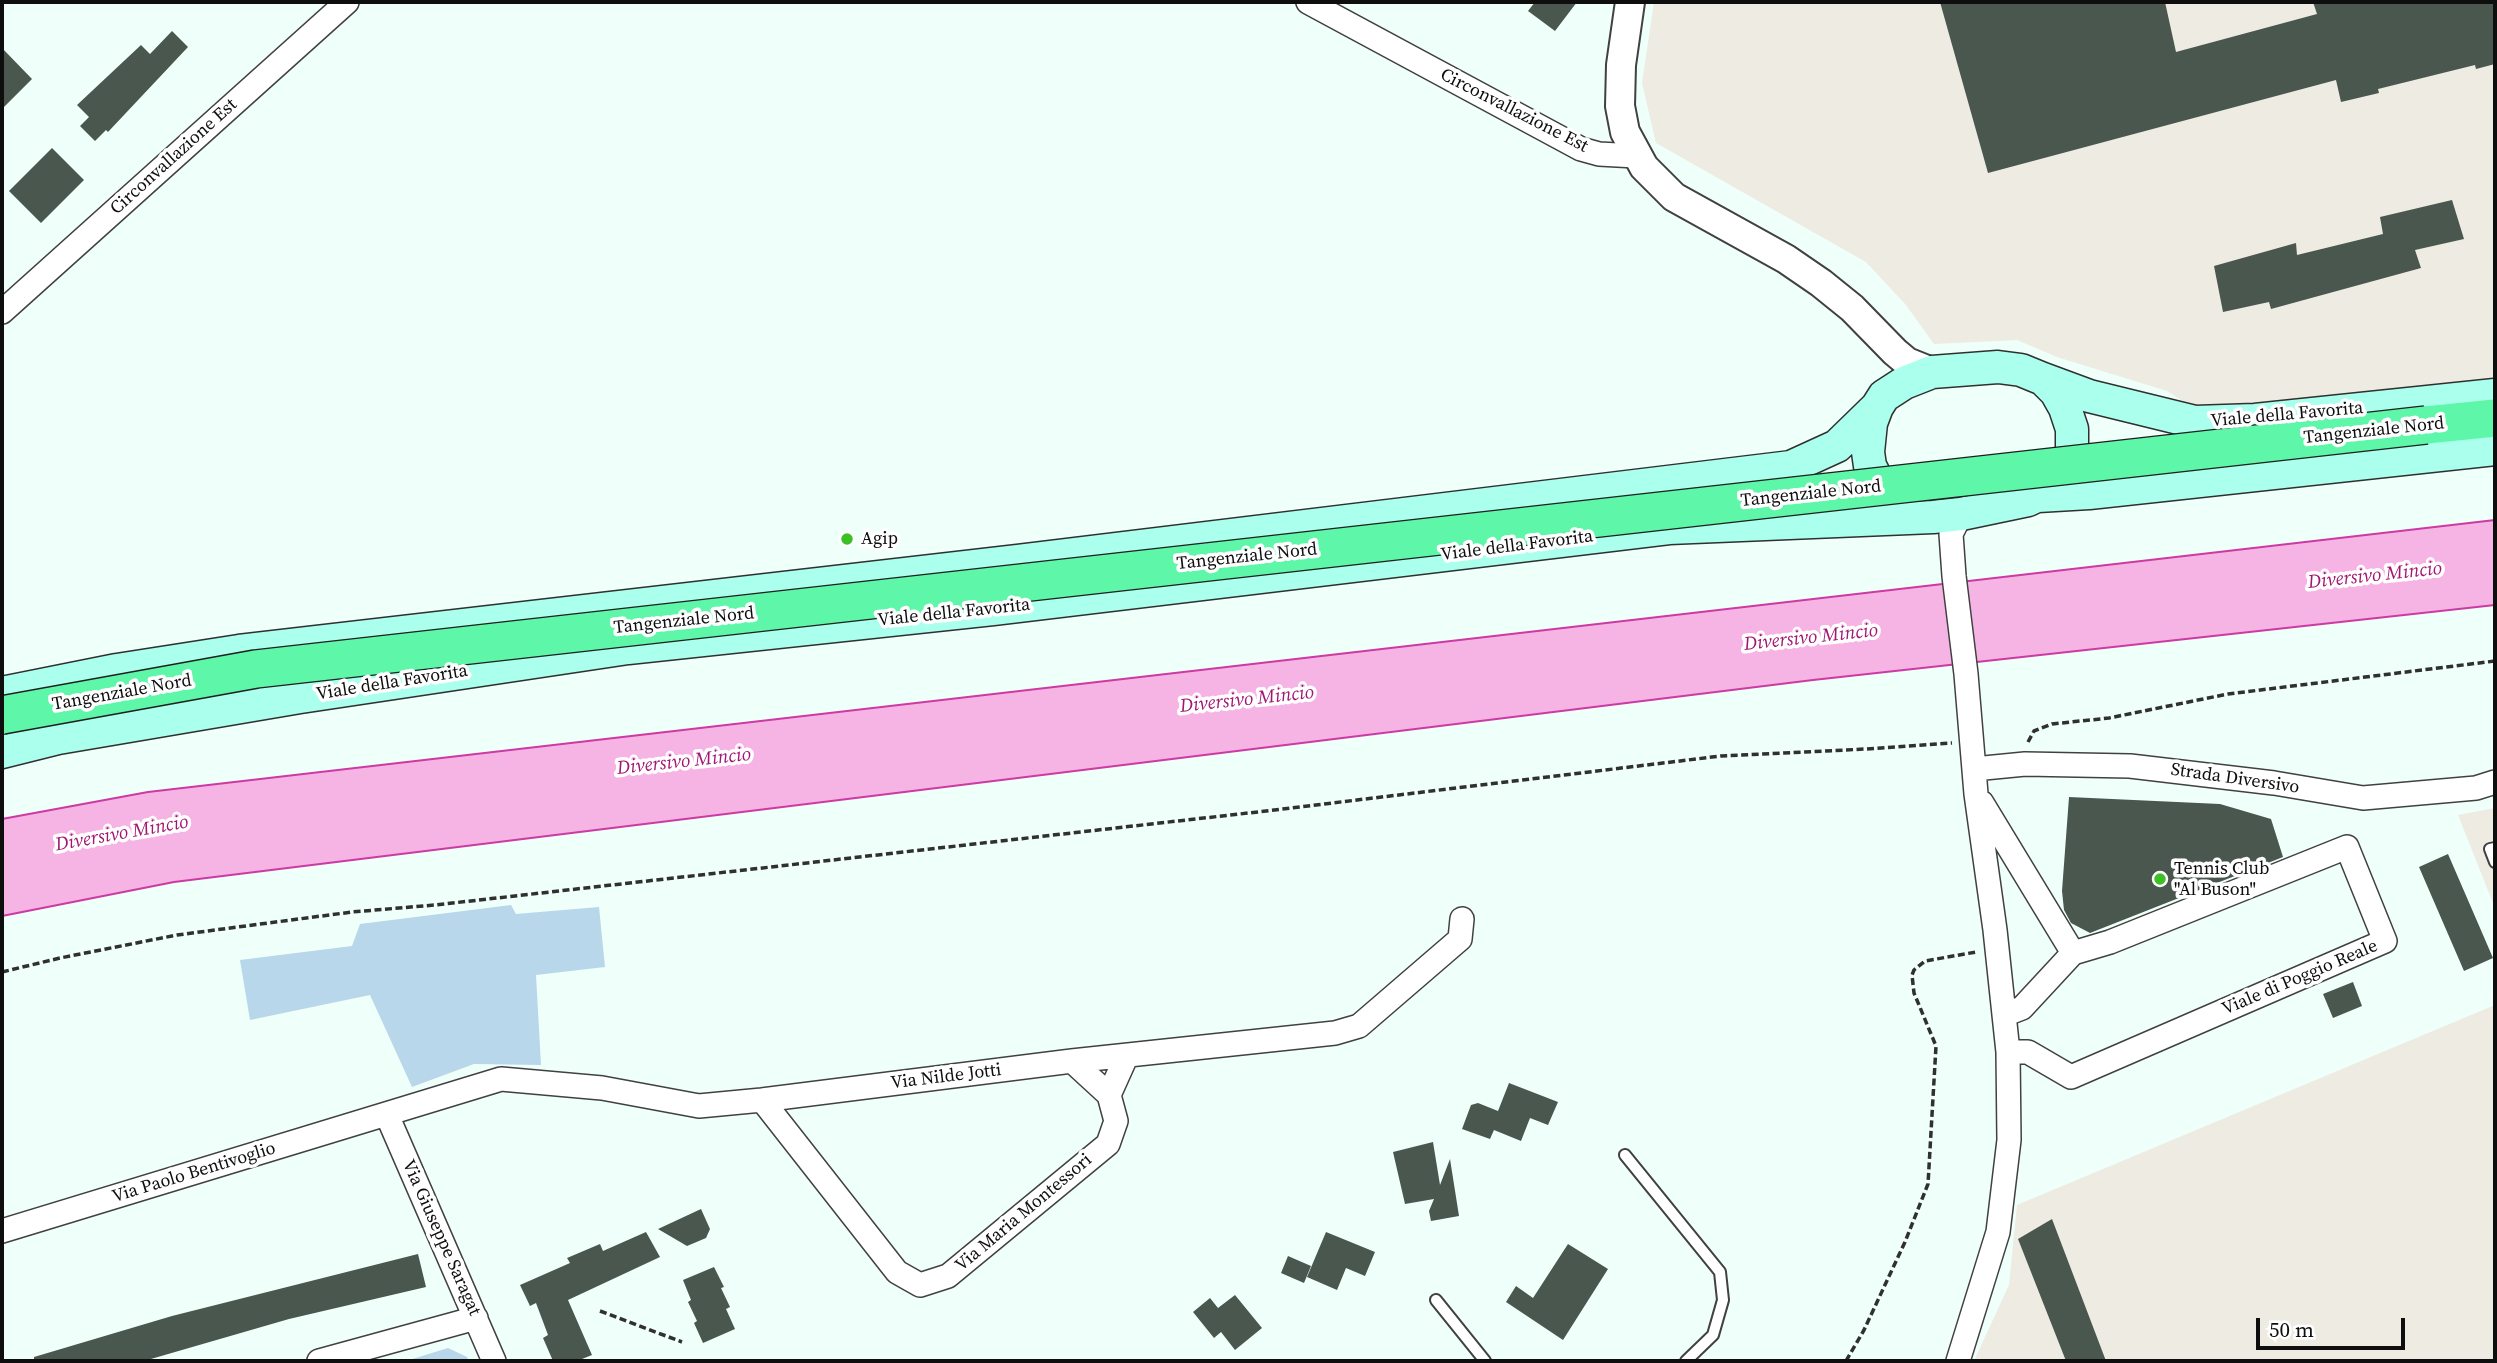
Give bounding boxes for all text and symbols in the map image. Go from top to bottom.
street label: Circonvallazione Est [1436,64,1592,158]
street label: Circonvallazione Est [106,94,242,220]
street label: Viale della Favorita [2210,398,2364,432]
street label: Tangenziale Nord [2303,413,2445,449]
street label: Tangenziale Nord [1740,476,1882,512]
street label: Viale della Favorita [1440,526,1594,566]
place label: Agip [861,528,898,550]
marker: Agip [839,531,855,547]
street label: Tangenziale Nord [1176,539,1318,575]
water label: Diversivo Mincio [2307,558,2443,594]
street label: Viale della Favorita [877,594,1031,632]
street label: Tangenziale Nord [613,603,755,639]
water label: Diversivo Mincio [1743,620,1879,656]
street label: Viale della Favorita [315,660,469,706]
street label: Tangenziale Nord [51,670,193,716]
water label: Diversivo Mincio [1179,682,1315,718]
water label: Diversivo Mincio [616,744,752,780]
street label: Strada Diversivo [2169,759,2301,799]
water label: Diversivo Mincio [54,811,190,857]
place label: Tennis Club "Al Buson" [2174,858,2269,900]
marker: Tennis Club "Al Buson" [2152,871,2168,887]
street label: Viale di Poggio Reale [2219,935,2381,1021]
street label: Via Nilde Jotti [890,1060,1002,1094]
street label: Via Paolo Bentivoglio [110,1138,278,1208]
street label: Via Maria Montessori [951,1150,1097,1276]
street label: Via Giuseppe Saragat [397,1157,485,1319]
scale bar [2259,1304,2408,1348]
text: 50 m [2269,1315,2314,1344]

